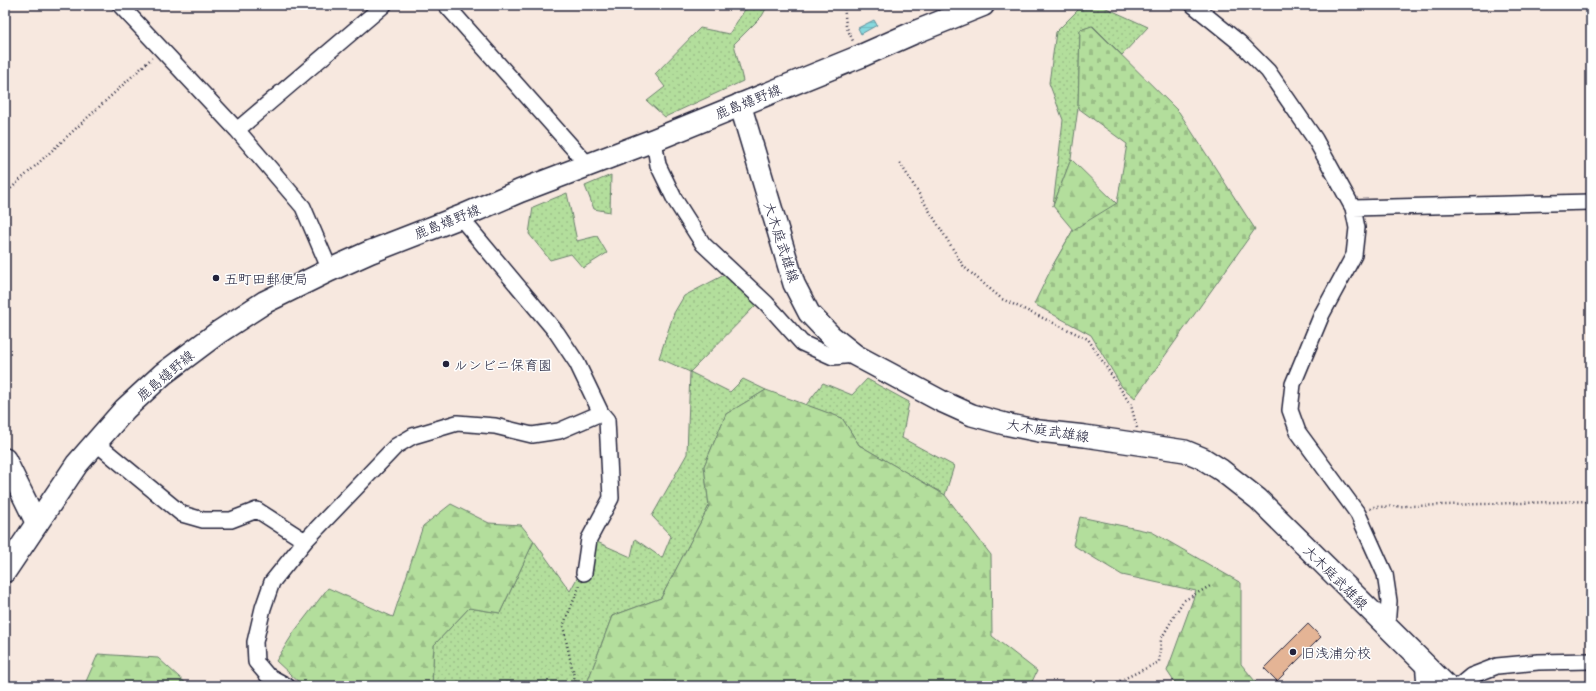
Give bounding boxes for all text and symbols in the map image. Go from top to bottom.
street label: 鹿島嬉野線 [712,79,784,123]
street label: 鹿島嬉野線 [411,199,483,243]
street label: 大木庭武雄線 [760,199,804,285]
place label: 五町田郵便局 [224,269,308,288]
marker: 五町田郵便局 [211,273,221,283]
street label: 鹿島嬉野線 [132,345,198,405]
place label: ルンビニ保育園 [454,355,552,374]
marker: ルンビニ保育園 [441,359,451,369]
street label: 大木庭武雄線 [1005,414,1091,446]
street label: 大木庭武雄線 [1300,541,1372,613]
place label: 旧浅浦分校 [1301,643,1371,662]
marker: 旧浅浦分校 [1288,647,1298,657]

